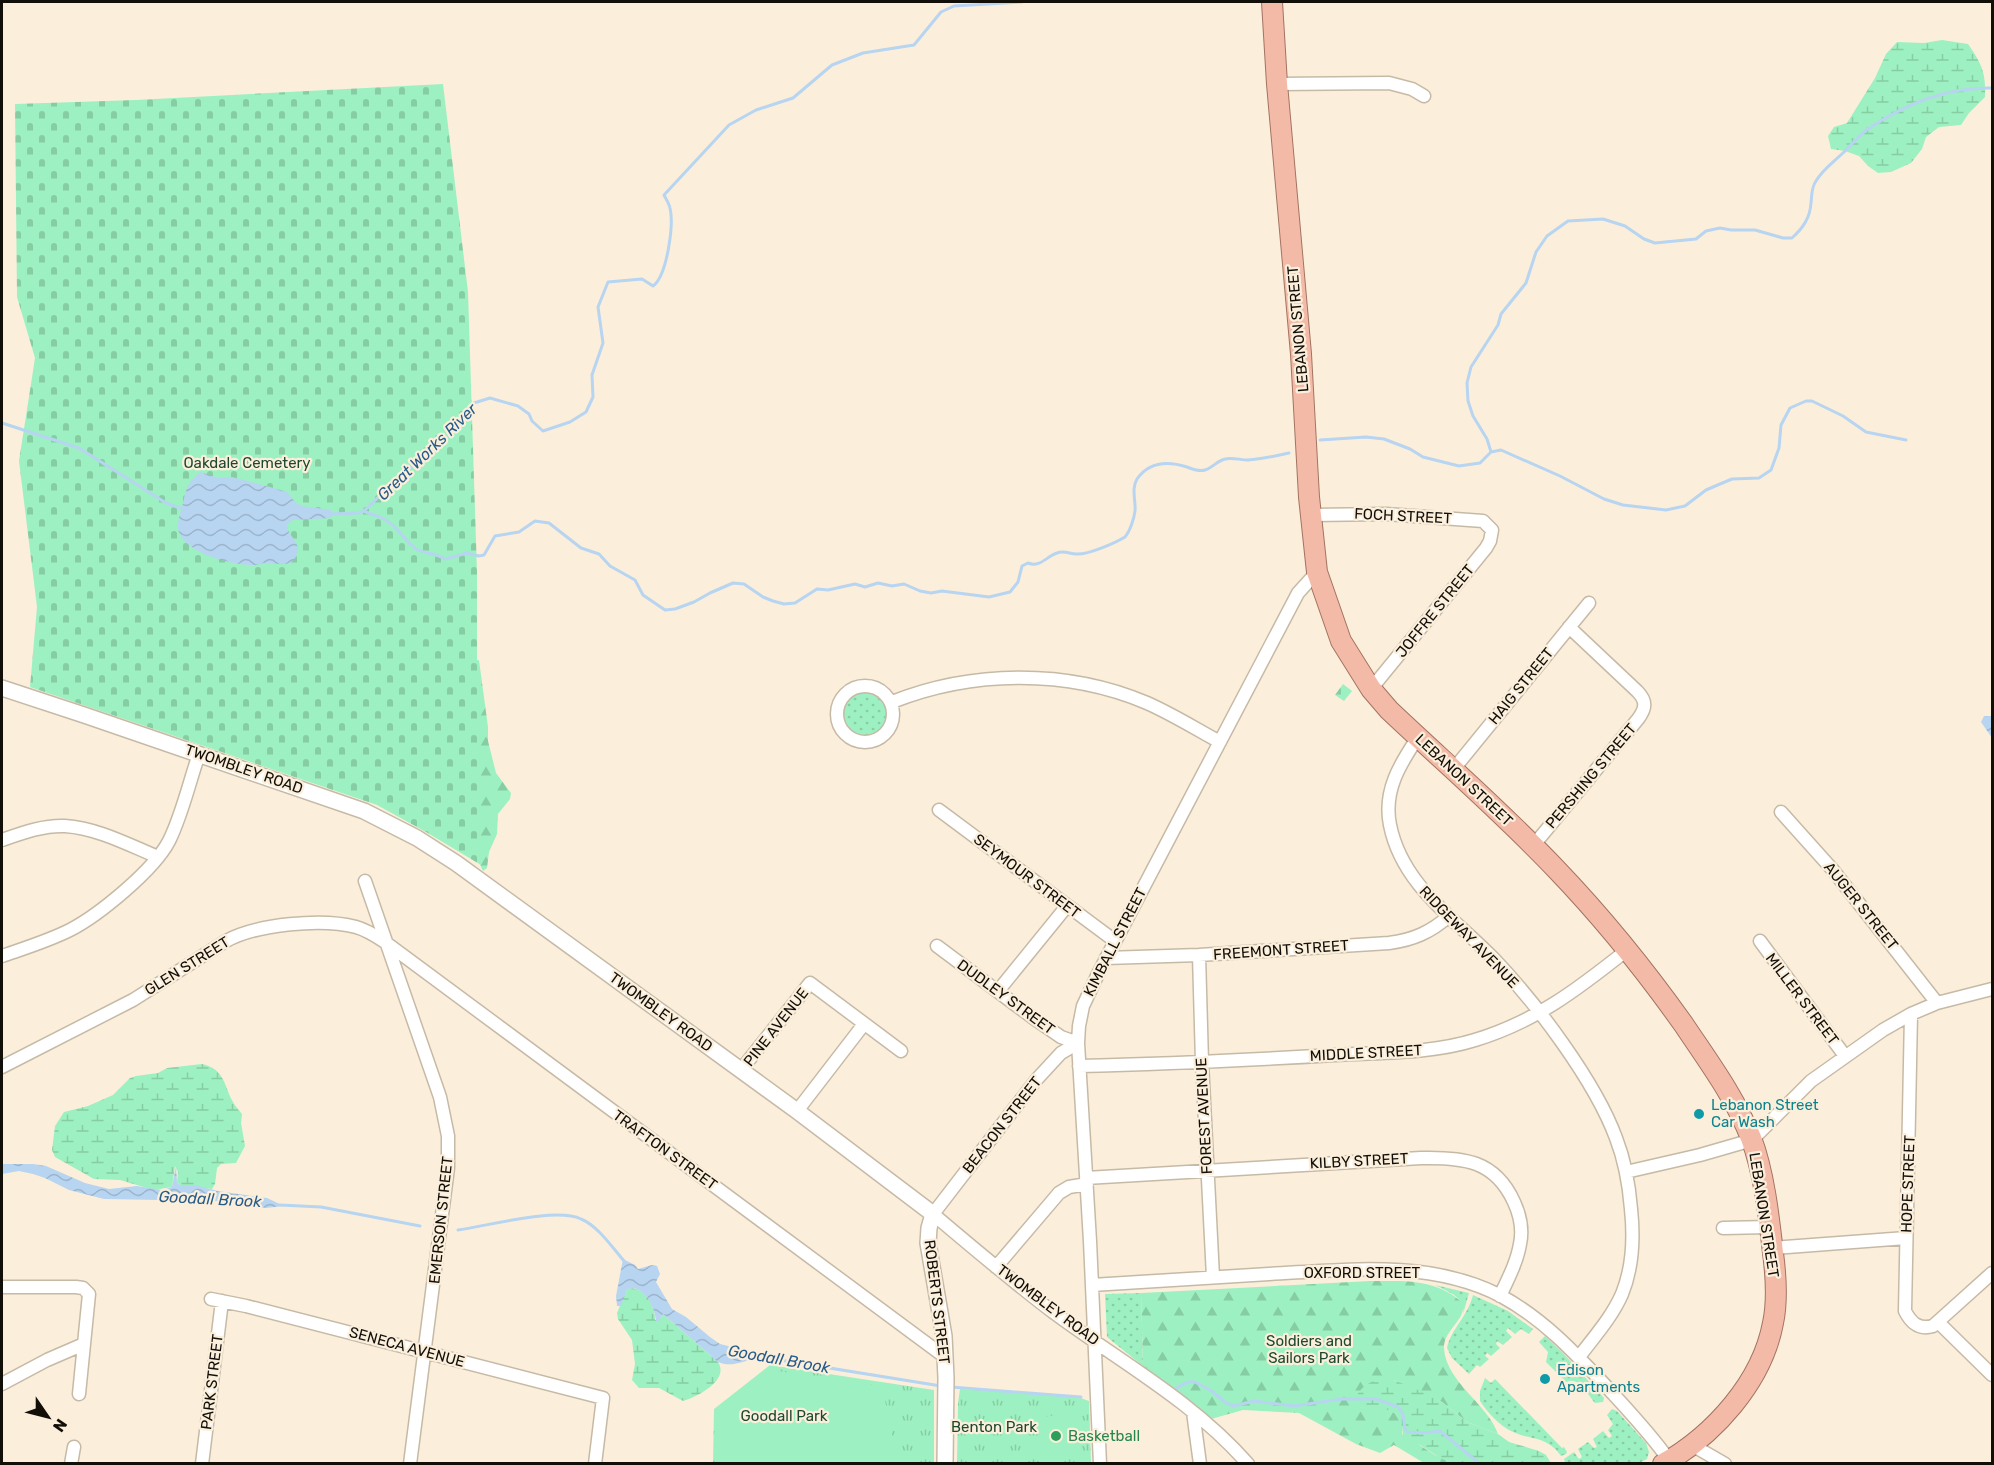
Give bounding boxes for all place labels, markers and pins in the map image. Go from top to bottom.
place label: Lebanon Street Car Wash [1711,1096,1819,1131]
marker: Lebanon Street Car Wash [1692,1107,1706,1121]
place label: Edison Apartments [1557,1361,1640,1396]
marker: Edison Apartments [1538,1372,1552,1386]
place label: Basketball [1068,1427,1140,1445]
marker: Basketball [1049,1429,1063,1443]

